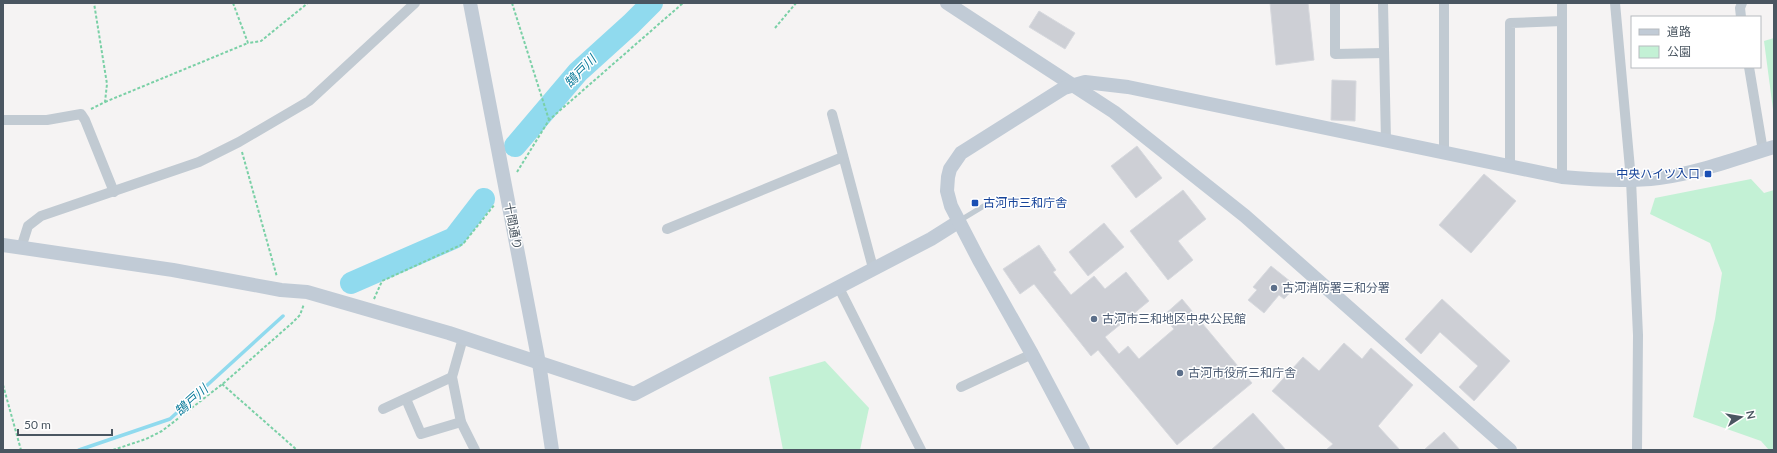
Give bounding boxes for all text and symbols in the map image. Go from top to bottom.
legend [1631,16,1761,68]
text: 道路 [1667,24,1691,39]
text: 公園 [1667,44,1691,59]
water label: 鵠戸川 [561,50,601,91]
place label: 中央ハイツ入口 [1616,166,1700,181]
marker: 中央ハイツ入口 [1703,169,1713,179]
place label: 古河市三和庁舎 [983,195,1067,210]
marker: 古河市三和庁舎 [970,198,980,208]
street label: 十間通り [502,201,525,251]
place label: 古河消防署三和分署 [1282,280,1390,295]
marker: 古河消防署三和分署 [1269,283,1279,293]
place label: 古河市三和地区中央公民館 [1102,311,1246,326]
marker: 古河市三和地区中央公民館 [1089,314,1099,324]
place label: 古河市役所三和庁舎 [1188,365,1296,380]
marker: 古河市役所三和庁舎 [1175,368,1185,378]
water label: 鵠戸川 [171,380,212,419]
north arrow [1721,397,1761,437]
text: N [1744,409,1759,420]
scale bar [18,411,112,437]
text: 50 m [24,417,51,432]

